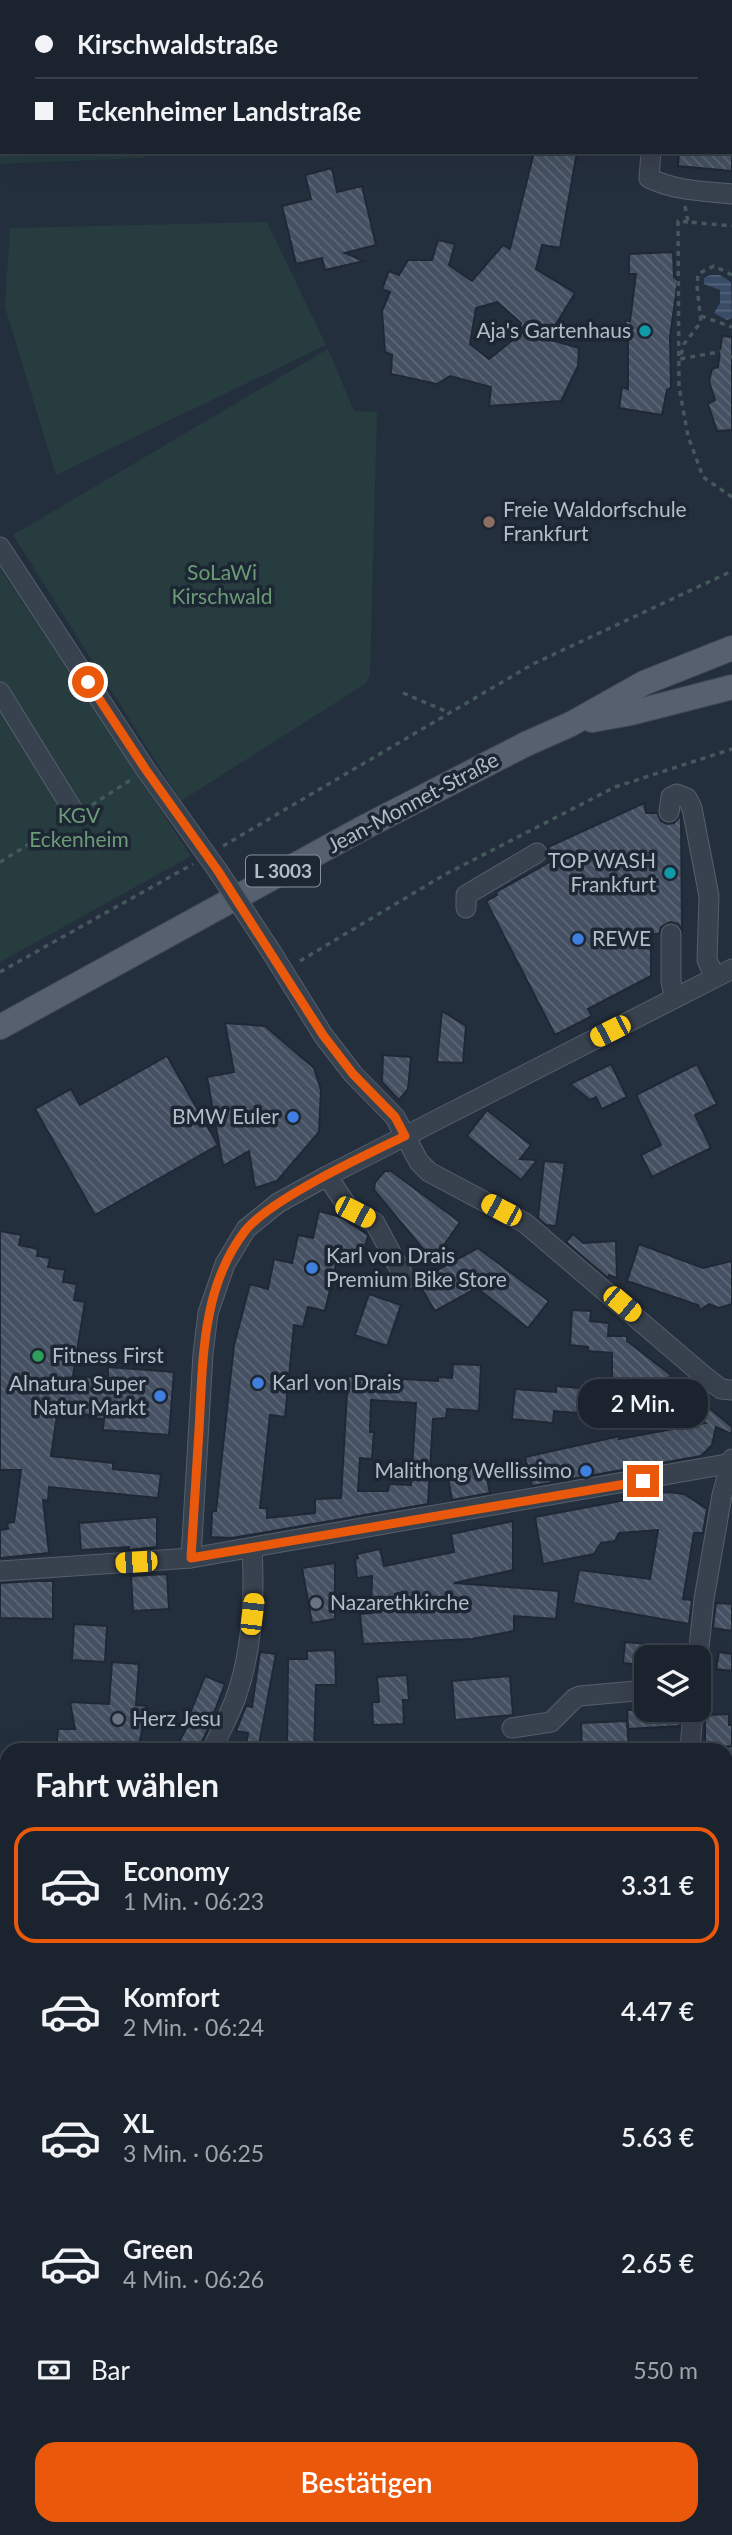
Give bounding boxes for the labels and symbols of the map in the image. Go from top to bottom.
place label: Aja's Gartenhaus [476,317,631,342]
marker: Aja's Gartenhaus [637,323,653,339]
place label: Freie Waldorfschule Frankfurt [503,496,687,545]
marker: Freie Waldorfschule Frankfurt [481,514,497,530]
park label: SoLaWi Kirschwald [172,559,272,608]
route start [72,666,104,698]
street label: Jean-Monnet-Straße [323,746,502,857]
park label: KGV Eckenheim [29,802,129,851]
place label: TOP WASH Frankfurt [548,847,656,896]
road number: L 3003 [246,856,320,886]
marker: TOP WASH Frankfurt [662,865,678,881]
place label: REWE [592,925,651,950]
marker: REWE [570,931,586,947]
car [587,1012,634,1050]
place label: BMW Euler [172,1103,279,1128]
marker: BMW Euler [285,1109,301,1125]
car [478,1191,525,1229]
car [332,1193,379,1231]
place label: Karl von Drais Premium Bike Store [326,1242,507,1291]
marker: Karl von Drais Premium Bike Store [304,1260,320,1276]
car [600,1282,645,1326]
place label: Fitness First [52,1342,164,1367]
marker: Fitness First [30,1348,46,1364]
place label: Karl von Drais [272,1369,401,1394]
place label: Alnatura Super Natur Markt [9,1370,146,1419]
marker: Karl von Drais [250,1375,266,1391]
callout: 2 Min. [578,1380,708,1428]
marker: Alnatura Super Natur Markt [152,1388,168,1404]
place label: Malithong Wellissimo [374,1457,572,1482]
marker: Malithong Wellissimo [578,1463,594,1479]
route end [627,1465,659,1497]
car [115,1550,158,1574]
place label: Nazarethkirche [330,1589,469,1614]
car [240,1592,265,1636]
marker: Nazarethkirche [308,1595,324,1611]
place label: Herz Jesu [132,1705,221,1730]
marker: Herz Jesu [110,1711,126,1727]

